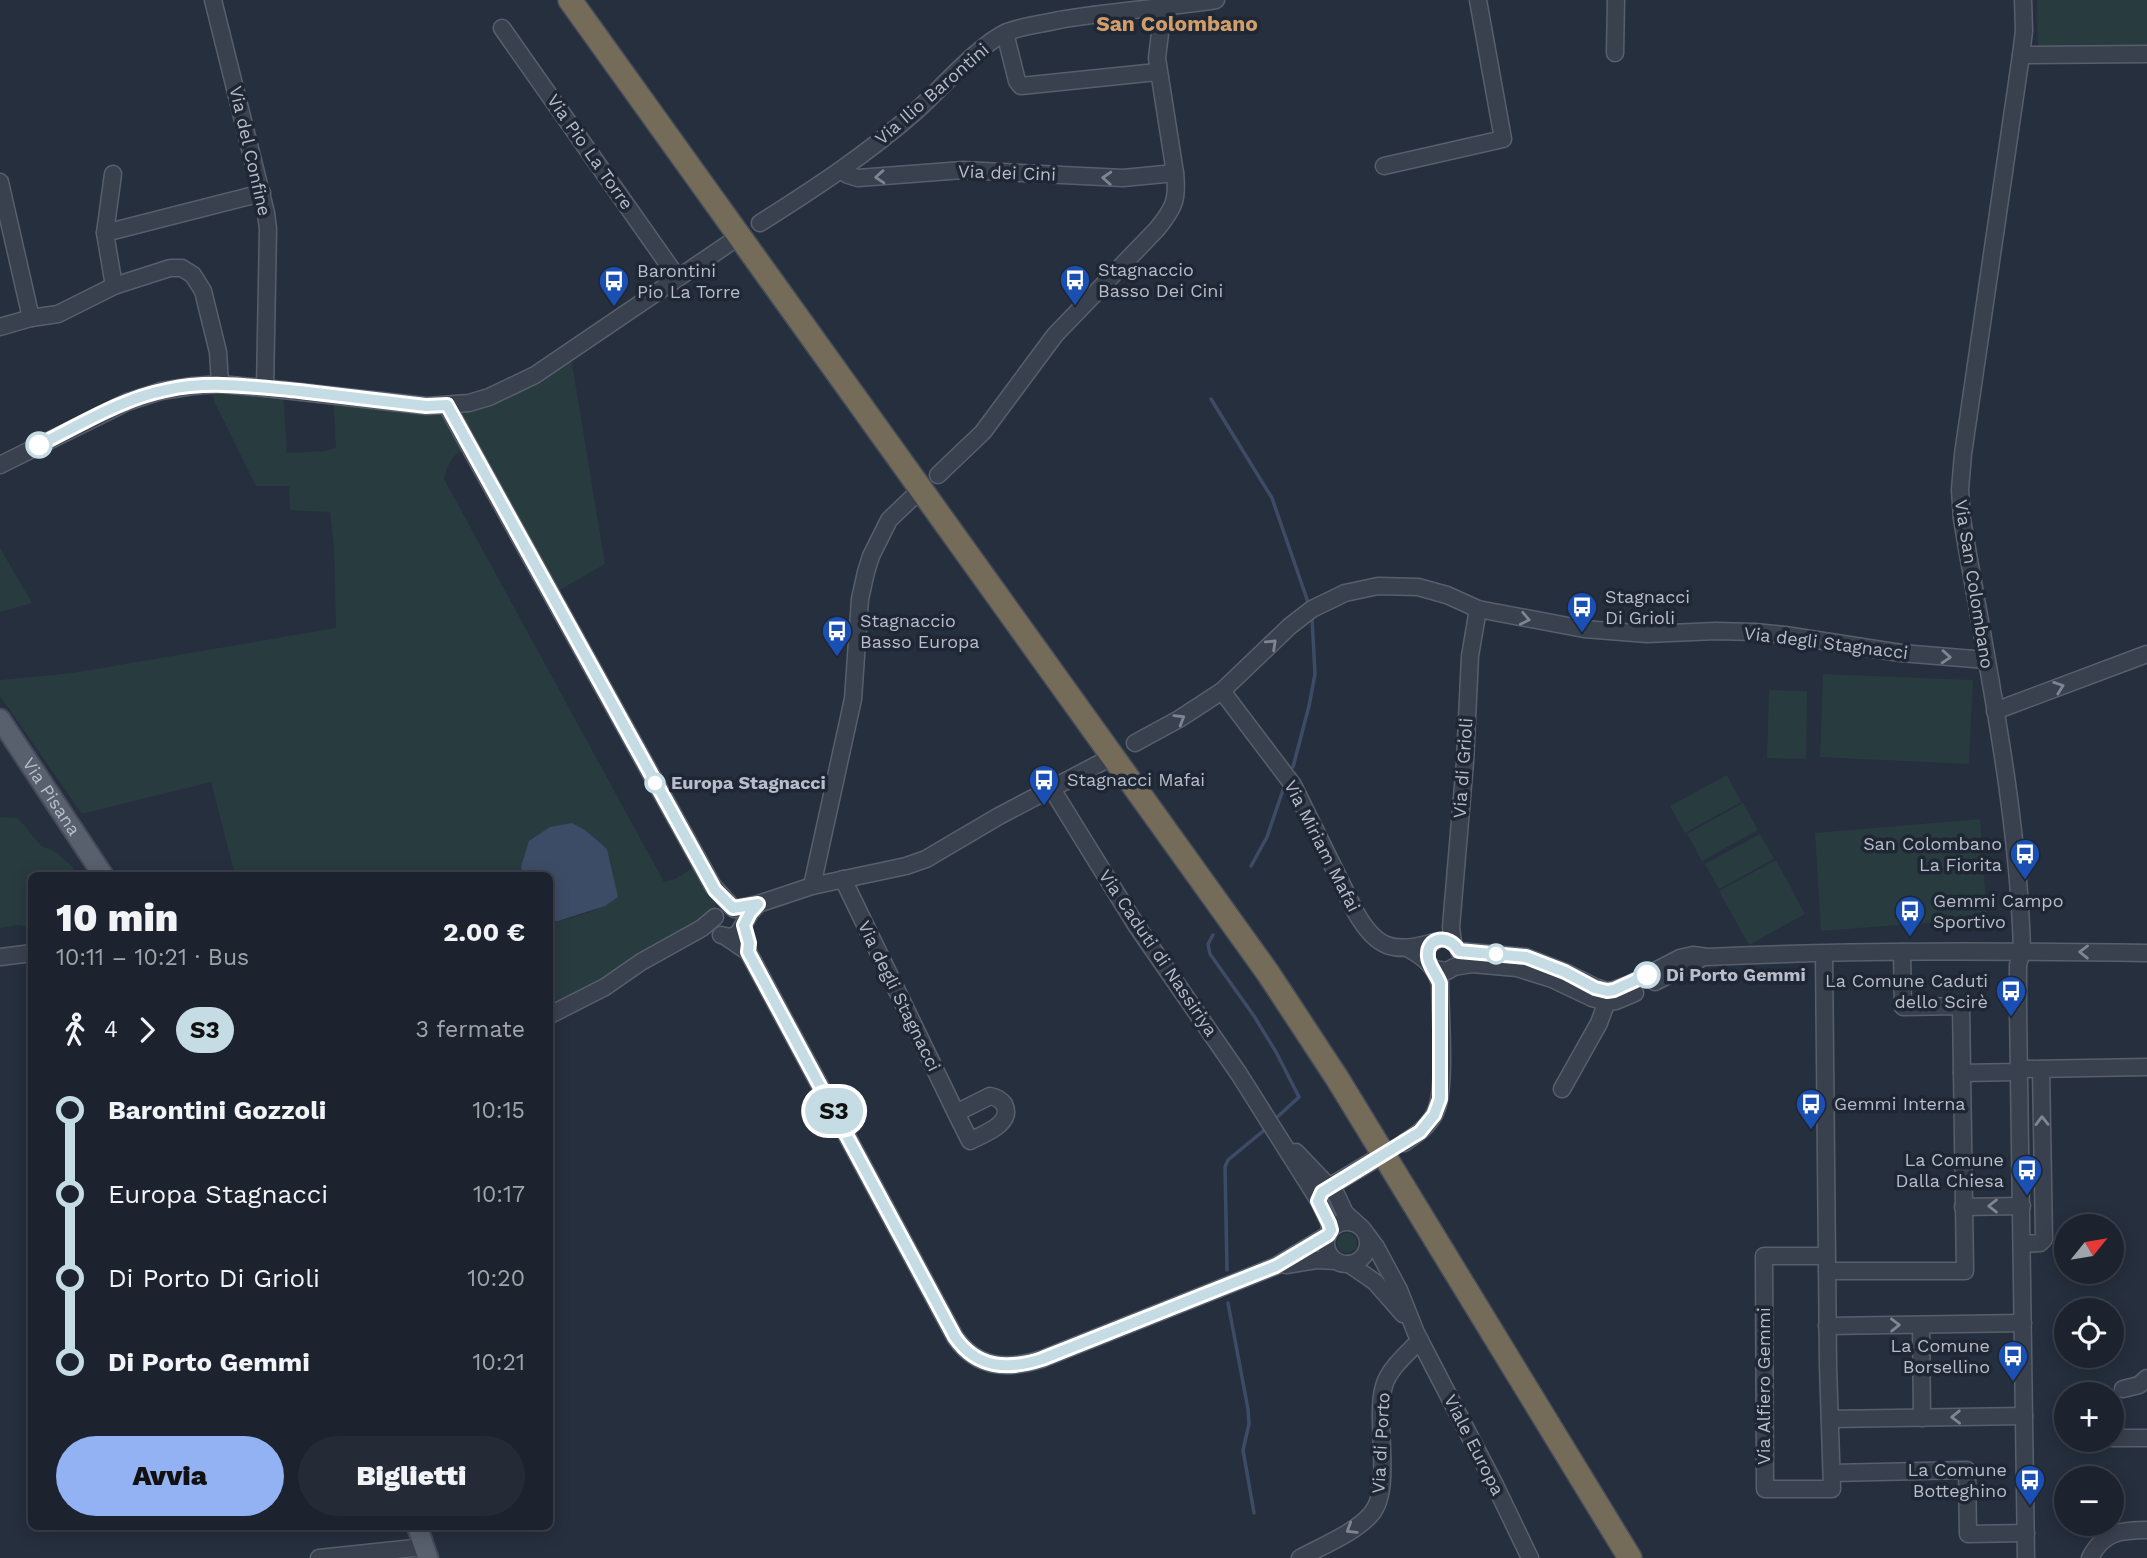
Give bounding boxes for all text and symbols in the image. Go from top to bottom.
district label: San Colombano [1096,11,1258,36]
street label: Via Ilio Barontini [870,38,993,149]
street label: Via del Confine [225,84,276,218]
street label: Via Pio La Torre [543,90,638,213]
street label: Via dei Cini [958,160,1056,185]
one-way arrow [874,169,885,184]
one-way arrow [1101,170,1112,185]
place label: Stagnaccio Basso Dei Cini [1098,259,1223,301]
place label: Barontini Pio La Torre [637,260,740,302]
bus stop icon: Stagnaccio Basso Dei Cini [1058,263,1092,307]
bus stop icon: Barontini Pio La Torre [597,264,631,308]
unlabelled marker [26,432,52,458]
street label: Via San Colombano [1951,498,1998,670]
place label: Stagnacci Di Grioli [1605,586,1690,628]
bus stop icon: Stagnacci Di Grioli [1565,590,1599,634]
place label: Stagnaccio Basso Europa [860,610,980,652]
one-way arrow [1519,610,1531,625]
bus stop icon: Stagnaccio Basso Europa [820,614,854,658]
street label: Via degli Stagnacci [1743,622,1909,663]
one-way arrow [1264,639,1277,652]
one-way arrow [1941,649,1952,664]
one-way arrow [2052,681,2064,695]
one-way arrow [1172,714,1185,727]
street label: Via di Grioli [1449,717,1476,819]
street label: Via Pisana [18,753,85,839]
bus stop icon: Stagnacci Mafai [1027,763,1061,807]
place label: Stagnacci Mafai [1067,769,1205,790]
place label: Europa Stagnacci [671,772,826,793]
marker: Europa Stagnacci [645,773,665,793]
street label: Via Miriam Mafai [1280,776,1365,915]
place label: San Colombano La Fiorita [1863,833,2002,875]
bus stop icon: San Colombano La Fiorita [2008,837,2042,881]
street label: Via Caduti di Nassiriya [1095,865,1222,1040]
place label: Gemmi Campo Sportivo [1933,890,2063,932]
bus stop icon: Gemmi Campo Sportivo [1893,894,1927,938]
text: 10 min [56,896,178,940]
text: 2.00 € [443,917,525,947]
street label: Via degli Stagnacci [854,917,945,1075]
text: 10:11 – 10:21 · Bus [56,944,249,971]
unlabelled marker [1486,944,1506,964]
one-way arrow [2079,945,2090,960]
marker: Di Porto Gemmi [1634,962,1660,988]
place label: Di Porto Gemmi [1666,964,1806,985]
place label: La Comune Caduti dello Scirè [1825,970,1988,1012]
bus stop icon: La Comune Caduti dello Scirè [1994,974,2028,1018]
icon: walk [56,1011,94,1049]
icon: forward [128,1011,166,1049]
text: 4 [104,1016,118,1043]
text: S3 [190,1016,220,1044]
text: 3 fermate [415,1016,525,1043]
bus stop icon: Gemmi Interna [1794,1087,1828,1131]
line badge: S3 [802,1088,866,1134]
place label: Gemmi Interna [1834,1093,1966,1114]
text: Barontini Gozzoli [108,1095,326,1125]
text: 10:15 [473,1097,525,1124]
text: S3 [819,1097,849,1125]
one-way arrow [2034,1115,2050,1126]
place label: La Comune Dalla Chiesa [1896,1149,2004,1191]
bus stop icon: La Comune Dalla Chiesa [2010,1153,2044,1197]
text: Europa Stagnacci [108,1179,328,1209]
text: 10:17 [473,1181,525,1208]
one-way arrow [1987,1198,1997,1214]
north arrow [2054,1214,2124,1284]
map controls [2054,1214,2124,1536]
text: Di Porto Di Grioli [108,1263,320,1293]
text: 10:20 [467,1265,525,1292]
button: locate [2054,1298,2124,1368]
street label: Via Alfiero Gemmi [1753,1307,1774,1465]
one-way arrow [1891,1317,1901,1333]
place label: La Comune Borsellino [1890,1335,1990,1377]
bus stop icon: La Comune Borsellino [1996,1339,2030,1383]
text: Di Porto Gemmi [108,1347,310,1377]
text: 10:21 [473,1349,525,1376]
button: + [2054,1382,2124,1452]
street label: Viale Europa [1440,1391,1509,1499]
street label: Via di Porto [1367,1392,1394,1494]
one-way arrow [1950,1410,1961,1425]
button: Avvia [56,1436,284,1516]
button: Biglietti [298,1436,525,1516]
place label: La Comune Botteghino [1907,1459,2007,1501]
bus stop icon: La Comune Botteghino [2013,1463,2047,1507]
button: − [2054,1466,2124,1536]
one-way arrow [1345,1521,1358,1534]

